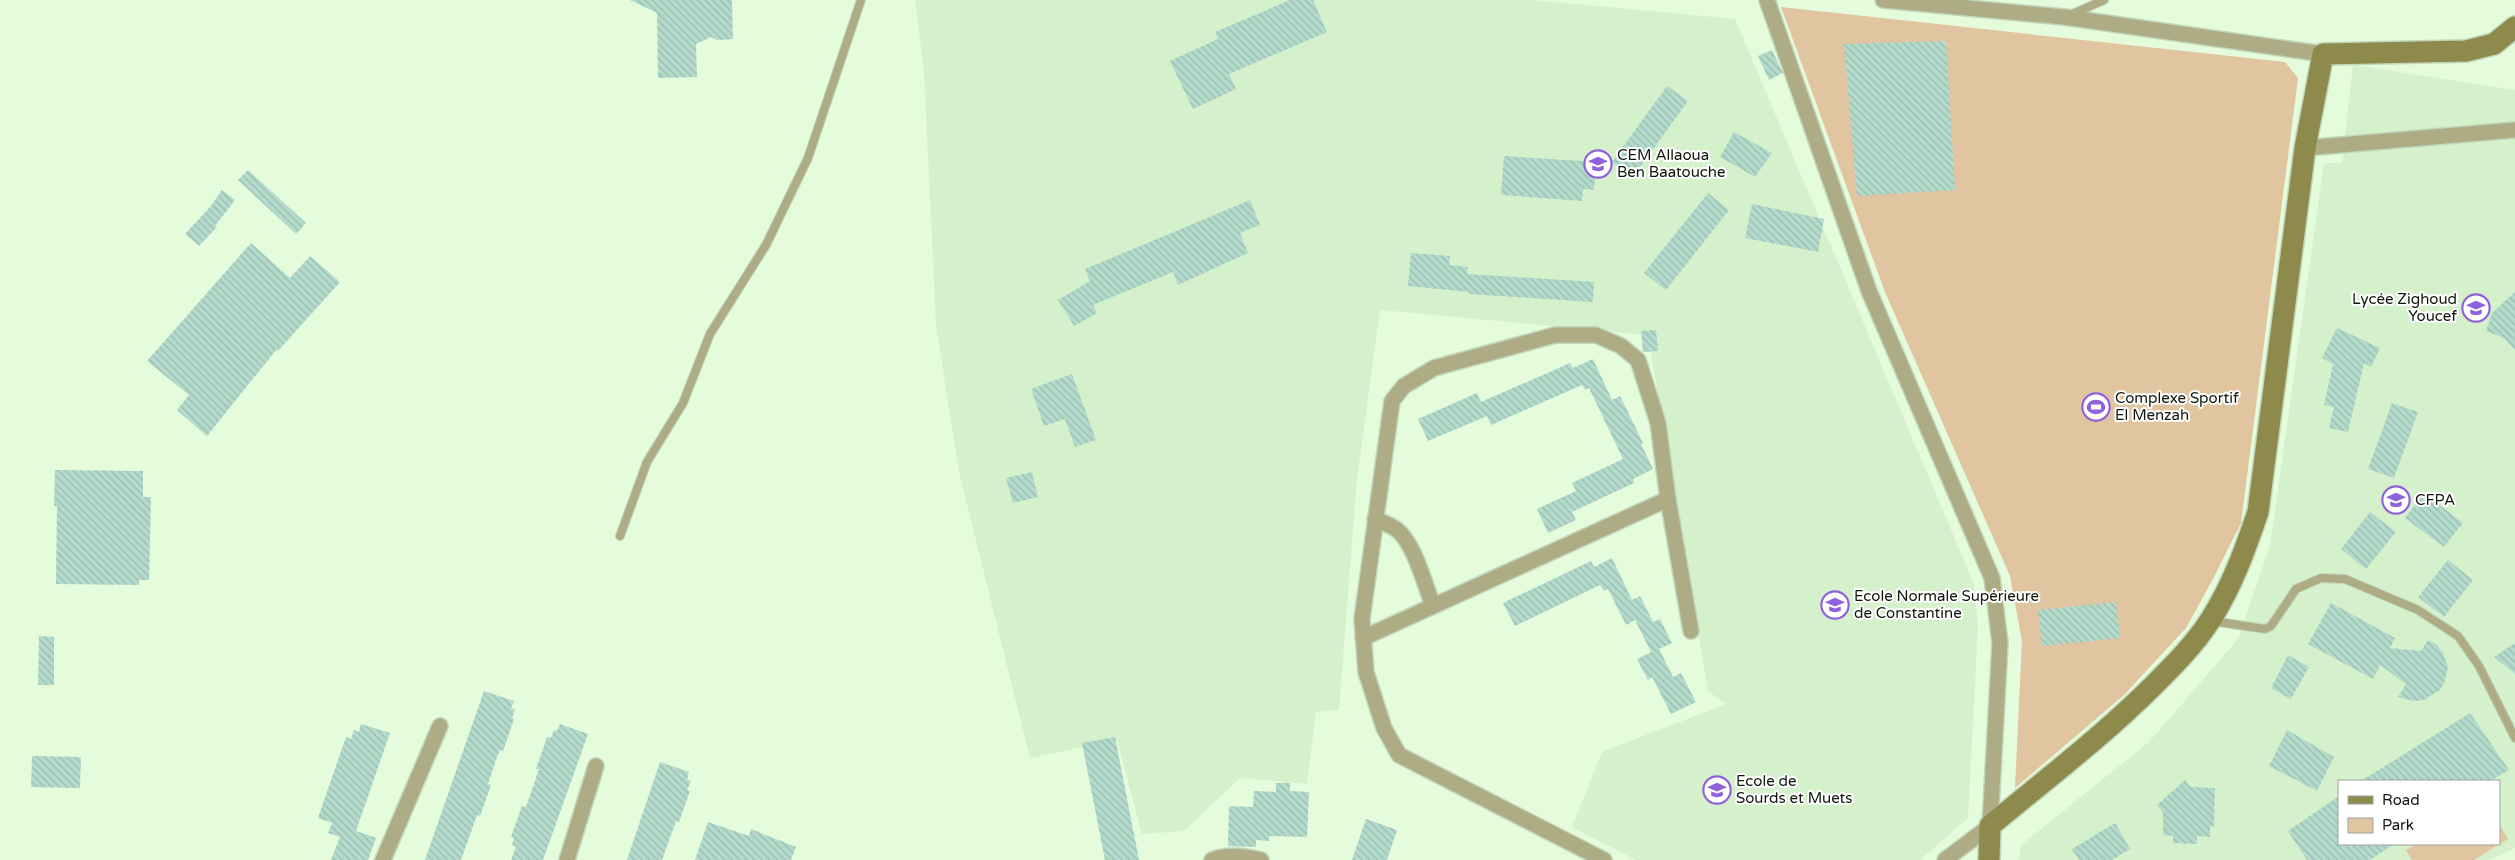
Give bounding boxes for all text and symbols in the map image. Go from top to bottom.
place label: CEM Allaoua Ben Baatouche [1617,146,1725,181]
school or university icon: CEM Allaoua Ben Baatouche [1583,149,1613,179]
place label: Lycée Zighoud Youcef [2352,290,2457,325]
school or university icon: Lycée Zighoud Youcef [2461,293,2491,323]
place label: Complexe Sportif El Menzah [2115,389,2239,424]
sports icon: Complexe Sportif El Menzah [2081,392,2111,422]
school or university icon: CFPA [2381,485,2411,515]
place label: CFPA [2415,491,2455,509]
place label: Ecole Normale Supérieure de Constantine [1854,587,2039,622]
school or university icon: Ecole Normale Supérieure de Constantine [1820,590,1850,620]
place label: Ecole de Sourds et Muets [1736,772,1853,807]
school or university icon: Ecole de Sourds et Muets [1702,775,1732,805]
legend [2338,780,2500,845]
text: Road [2382,791,2420,809]
text: Park [2382,816,2414,834]

